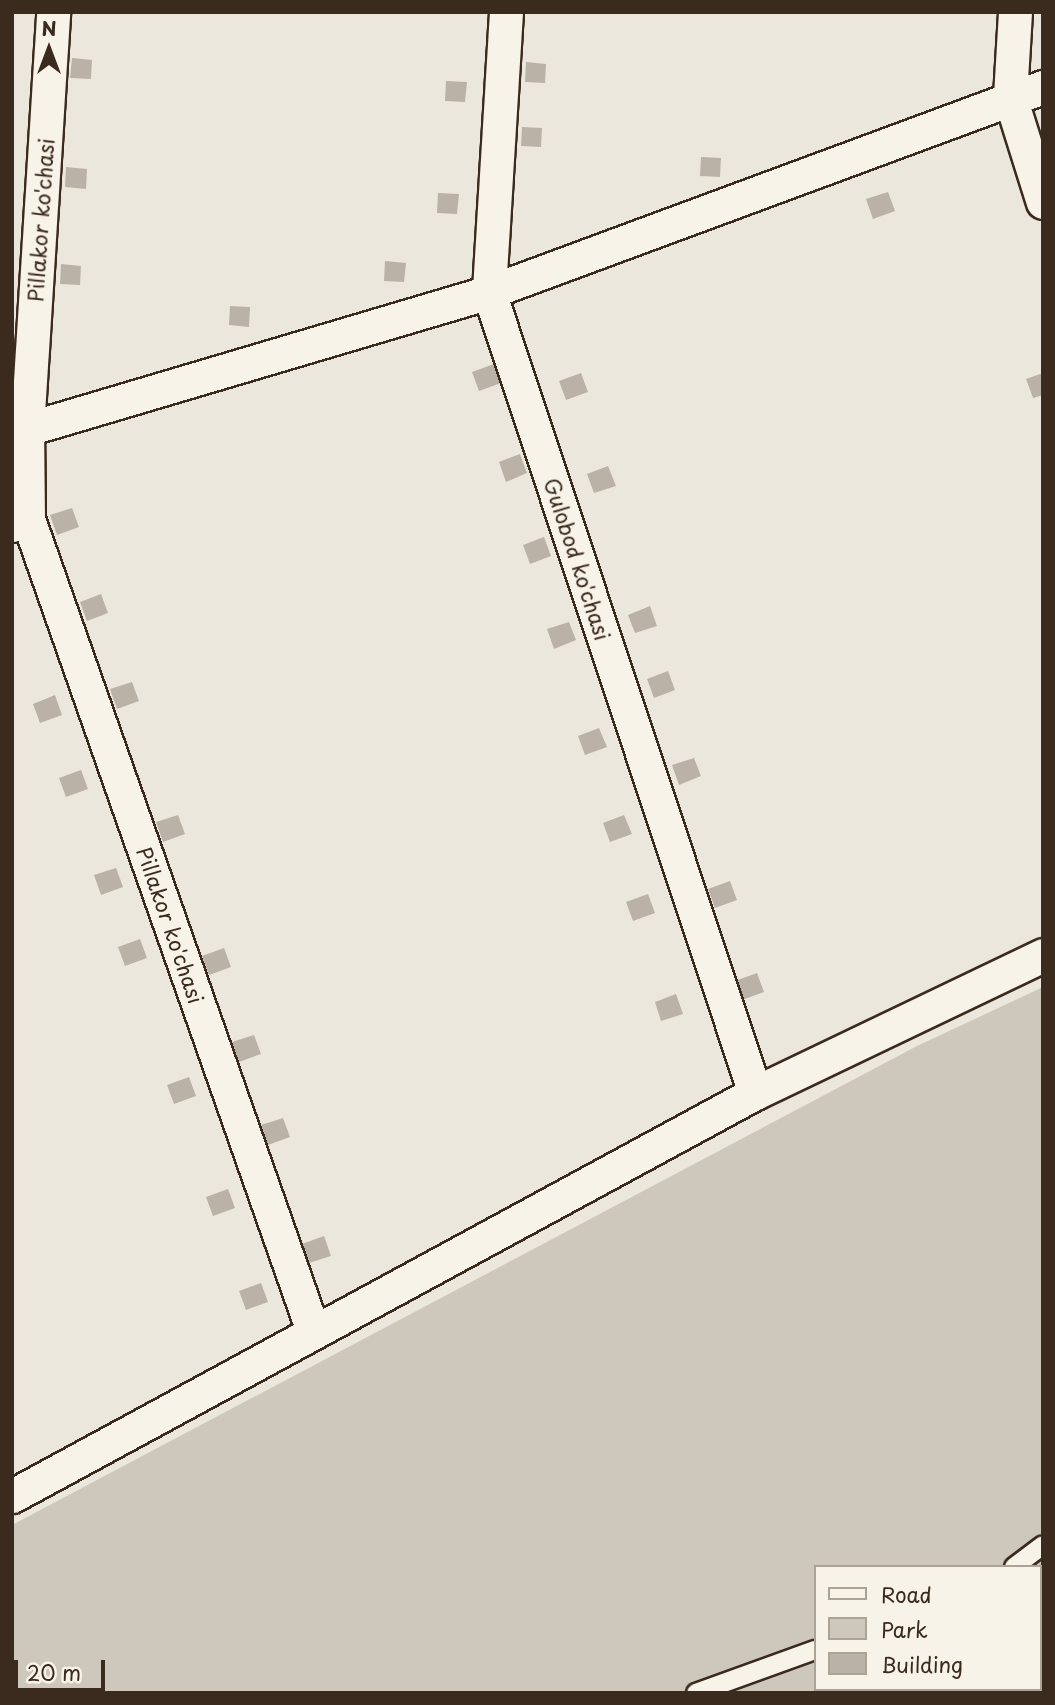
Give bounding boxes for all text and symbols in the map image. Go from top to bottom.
north arrow [14,14,84,84]
text: N [41,14,57,42]
street label: Pillakor ko'chasi [22,137,58,303]
street label: Gulobod ko'chasi [540,475,616,643]
street label: Pillakor ko'chasi [132,843,210,1007]
legend [814,1565,1041,1691]
text: Road [881,1578,932,1610]
text: Park [881,1613,928,1645]
scale bar [18,1646,108,1690]
text: Building [881,1648,963,1680]
text: 20 m [27,1656,81,1688]

